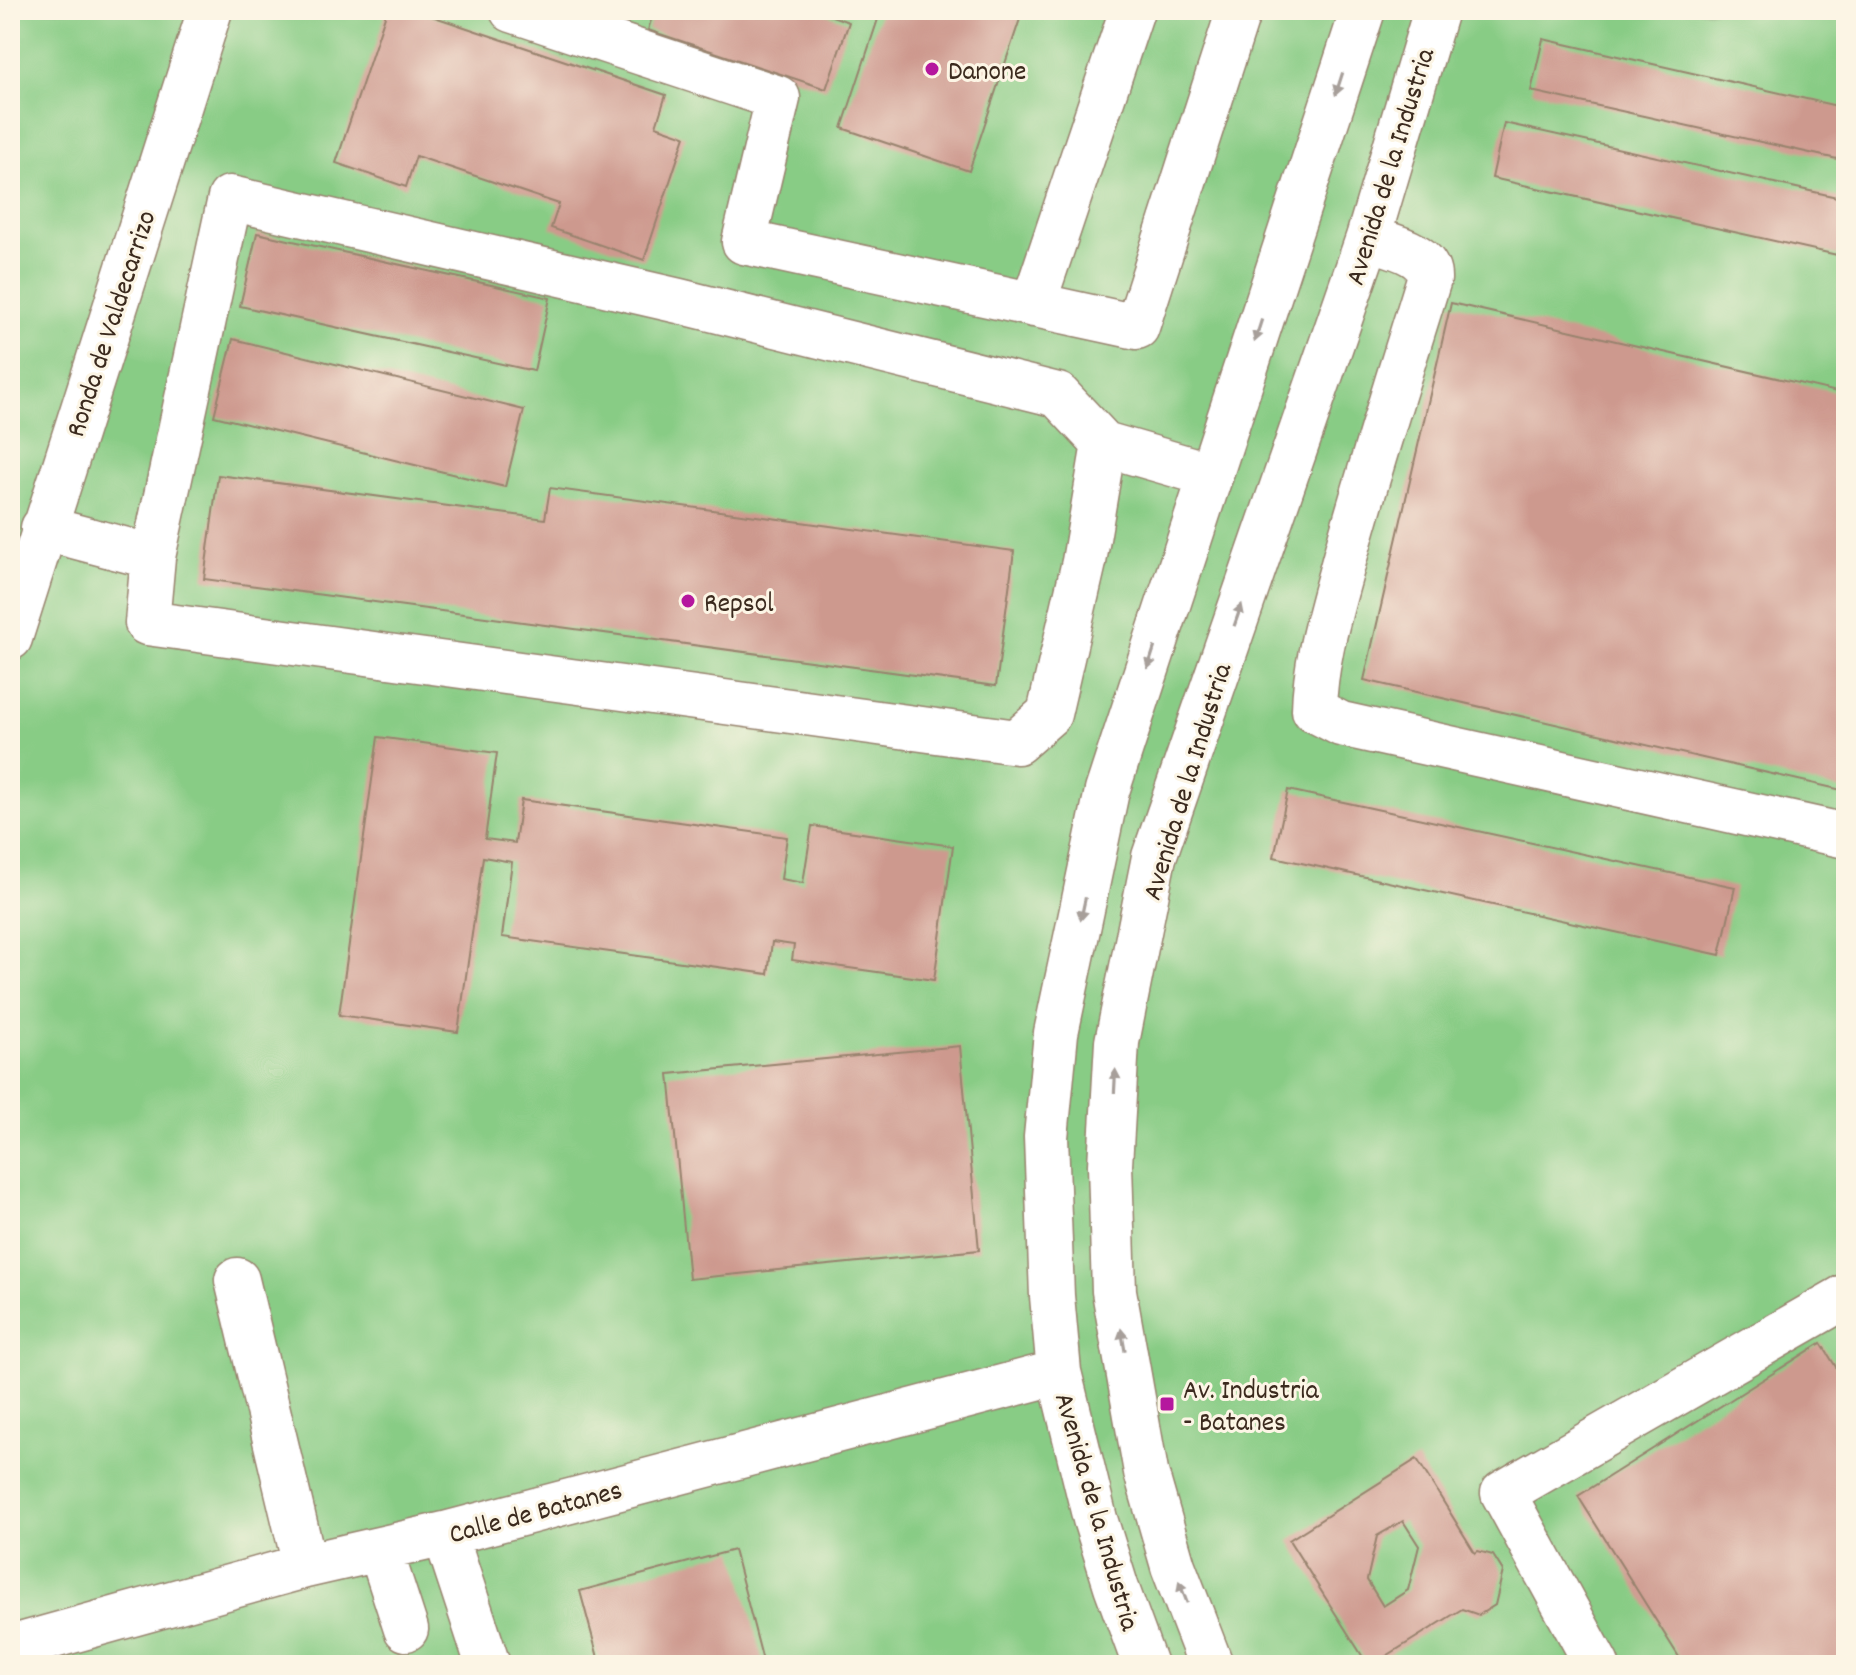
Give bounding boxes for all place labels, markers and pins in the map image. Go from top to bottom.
place label: Danone [948,54,1026,94]
marker: Danone [923,60,941,78]
place label: Repsol [704,586,774,626]
marker: Repsol [679,592,697,610]
place label: Av. Industria - Batanes [1183,1373,1319,1445]
marker: Av. Industria - Batanes [1158,1395,1176,1413]

